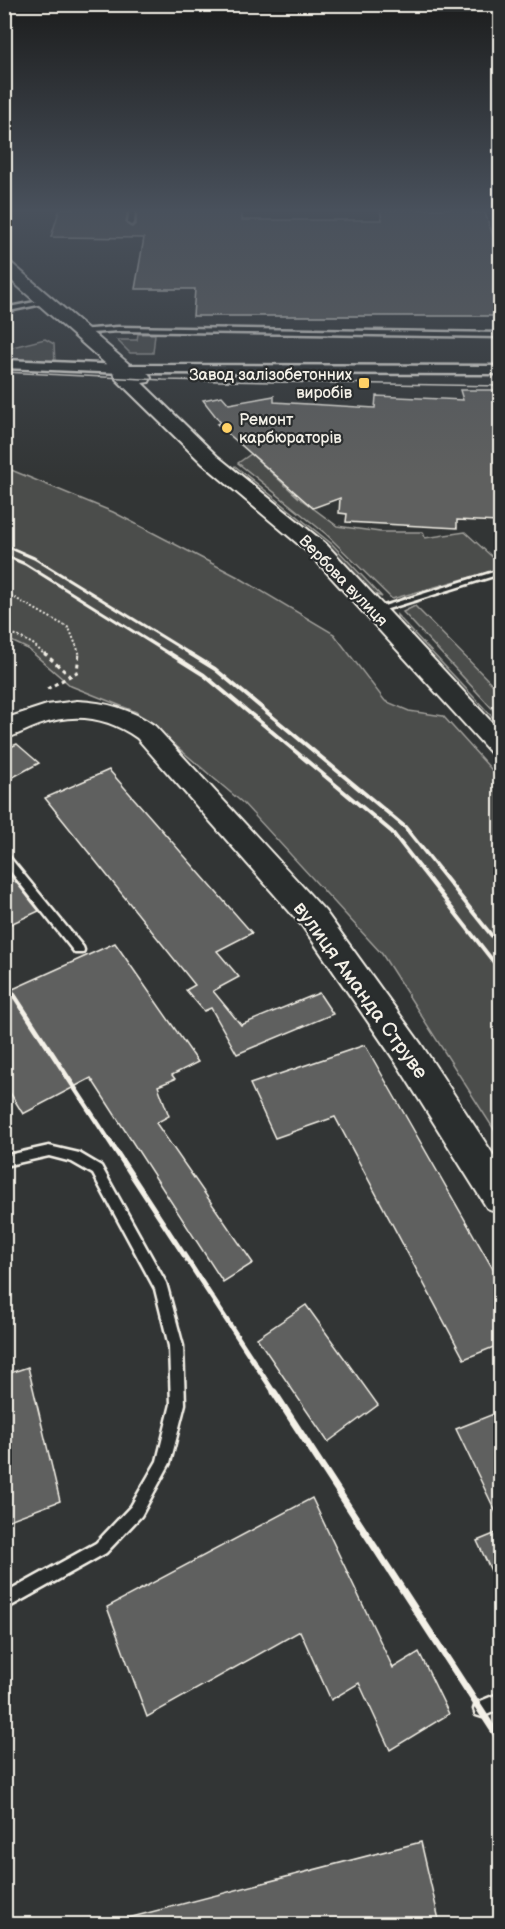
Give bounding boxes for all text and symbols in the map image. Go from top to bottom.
place label: Завод залізобетонних виробів [189,366,353,403]
marker: Завод залізобетонних виробів [357,376,371,390]
place label: Ремонт карбюраторів [239,411,342,448]
marker: Ремонт карбюраторів [220,421,234,435]
street label: Вербова вулиця [295,531,391,631]
street label: вулиця Аманда Струве [288,897,433,1084]

